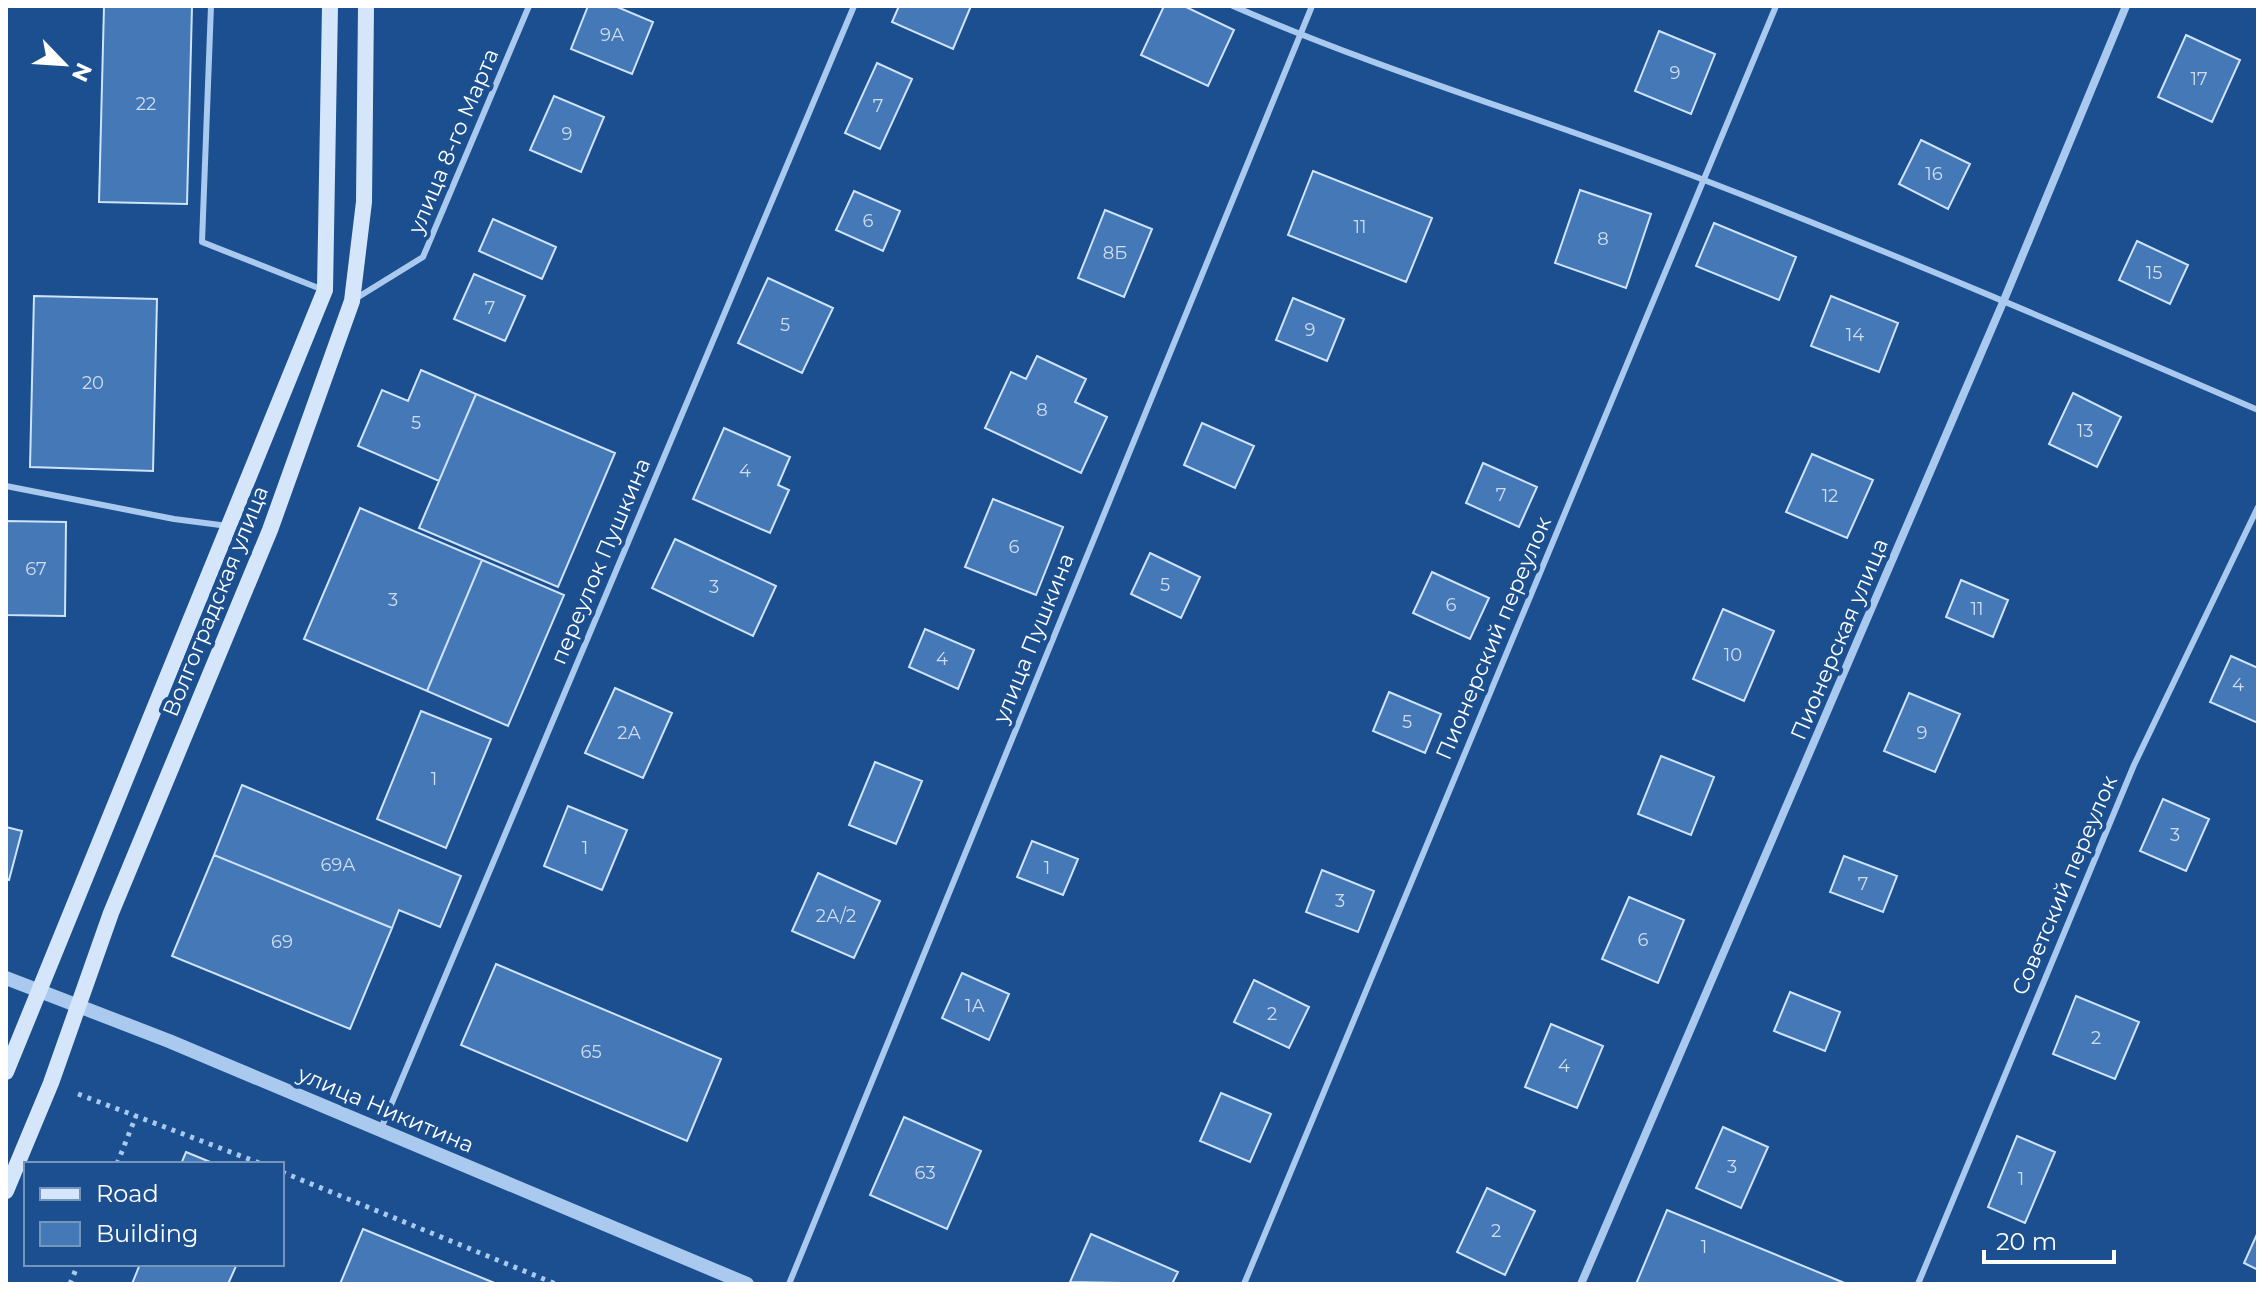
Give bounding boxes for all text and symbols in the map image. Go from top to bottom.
north arrow [24,24,104,104]
house number: 9А [600,24,625,46]
street label: улица 8-го Марта [402,45,505,239]
text: N [66,58,98,86]
house number: 9 [1670,62,1681,84]
house number: 17 [2190,68,2208,90]
house number: 22 [136,93,156,115]
house number: 7 [873,95,883,117]
house number: 9 [562,123,573,145]
house number: 16 [1925,163,1943,185]
house number: 6 [863,210,874,232]
house number: 11 [1354,216,1367,238]
house number: 8 [1597,228,1609,250]
house number: 8Б [1103,242,1127,264]
house number: 15 [2146,262,2162,284]
house number: 7 [485,297,495,319]
house number: 5 [780,314,790,336]
house number: 9 [1305,319,1316,341]
house number: 14 [1846,324,1864,346]
house number: 20 [82,372,104,394]
house number: 8 [1036,399,1048,421]
house number: 5 [411,412,421,434]
house number: 13 [2077,420,2093,442]
street label: переулок Пушкина [545,454,656,668]
house number: 4 [739,460,751,482]
street label: Волгоградская улица [157,482,274,720]
house number: 7 [1496,484,1506,506]
house number: 12 [1822,485,1838,507]
street label: Пионерский переулок [1430,512,1557,764]
street label: Пионерская улица [1785,534,1894,744]
house number: 6 [1009,536,1020,558]
street label: улица Пушкина [987,549,1080,728]
house number: 67 [25,558,47,580]
house number: 5 [1160,574,1170,596]
house number: 3 [709,576,719,598]
house number: 3 [388,589,398,611]
house number: 6 [1446,594,1457,616]
house number: 11 [1971,598,1984,620]
house number: 10 [1724,644,1742,666]
house number: 4 [936,648,948,670]
house number: 4 [2232,674,2244,696]
house number: 5 [1402,711,1412,733]
house number: 2А [617,722,641,744]
house number: 9 [1917,722,1928,744]
house number: 1 [431,768,437,790]
street label: Советский переулок [2006,771,2123,999]
house number: 3 [2170,824,2180,846]
house number: 1 [582,837,588,859]
house number: 69А [320,854,356,876]
house number: 1 [1044,857,1050,879]
house number: 7 [1858,873,1868,895]
house number: 3 [1335,890,1345,912]
house number: 2А/2 [816,905,856,927]
house number: 6 [1638,929,1649,951]
house number: 69 [271,931,293,953]
house number: 1А [965,995,986,1017]
house number: 2 [1267,1003,1277,1025]
house number: 2 [2091,1027,2101,1049]
house number: 65 [580,1041,602,1063]
house number: 4 [1558,1055,1570,1077]
street label: улица Никитина [293,1060,478,1159]
house number: 3 [1727,1156,1737,1178]
legend [24,1162,284,1266]
house number: 63 [914,1162,936,1184]
house number: 1 [2018,1168,2024,1190]
text: Road [96,1179,159,1208]
scale bar [1984,1214,2114,1264]
text: Building [96,1219,199,1248]
house number: 2 [1491,1220,1501,1242]
text: 20 m [1996,1227,2057,1256]
house number: 1 [1701,1236,1707,1258]

